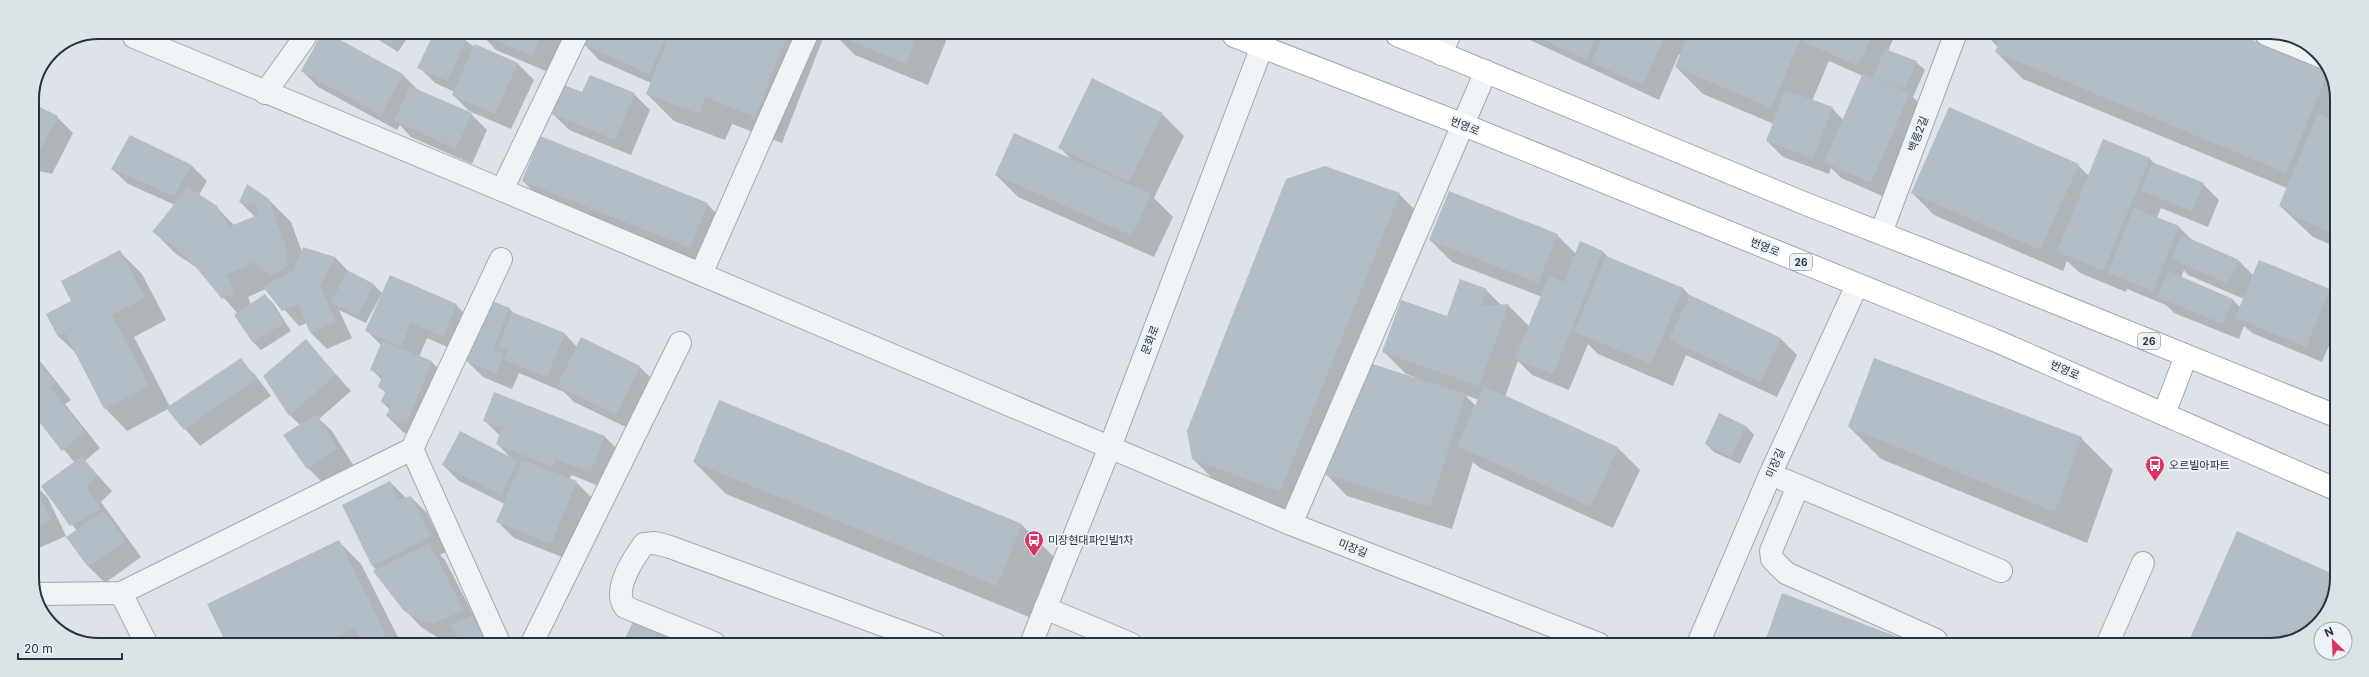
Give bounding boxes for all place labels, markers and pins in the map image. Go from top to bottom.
bus stop icon: 오르빌아파트 [2144,454,2166,482]
place label: 오르빌아파트 [2169,458,2230,472]
bus stop icon: 미장현대파인빌1차 [1023,529,1045,557]
place label: 미장현대파인빌1차 [1048,533,1133,547]

